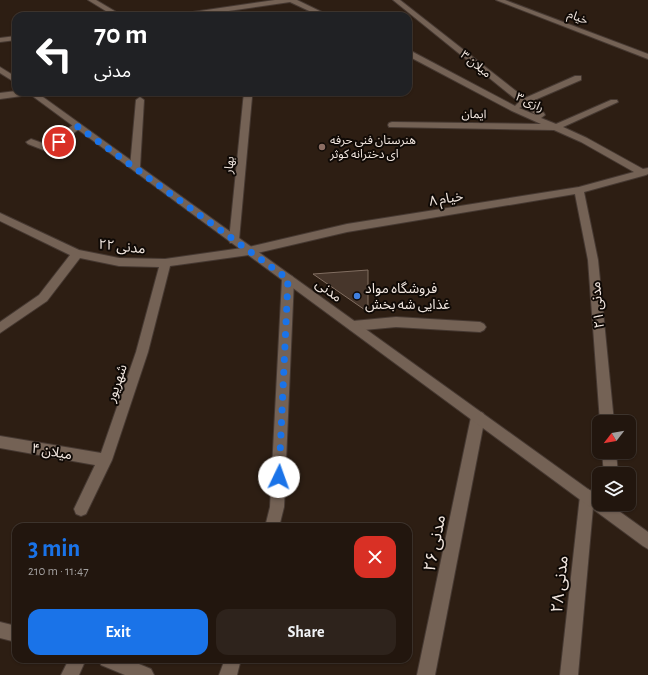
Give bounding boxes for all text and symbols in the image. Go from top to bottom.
street label: خیام [565,8,590,29]
text: 70 m [94,21,148,49]
icon: left [28,28,80,80]
street label: میلان ۳ [458,48,493,81]
text: مدنی [94,63,131,81]
street label: رازی ۳ [514,90,546,115]
street label: ایمان [461,108,487,121]
pin [42,125,76,159]
icon: arrive [48,131,70,153]
place label: هنرستان فنی حرفه ای دخترانه کوثر [329,134,416,161]
marker: هنرستان فنی حرفه ای دخترانه کوثر [317,142,327,152]
street label: بهار [222,156,237,175]
street label: خیام ۸ [428,189,465,212]
street label: مدنی ۲۲ [98,238,146,257]
street label: مدنی [312,277,344,306]
place label: فروشگاه مواد غذایی شه بخش [365,281,450,313]
street label: مدنی ۲۱ [589,281,608,329]
marker: فروشگاه مواد غذایی شه بخش [352,291,362,301]
street label: شهریور [104,363,131,405]
north arrow [592,415,636,459]
map controls [592,415,636,511]
street label: میلان ۴ [30,442,73,463]
position arrow [258,456,300,498]
button: layers [592,467,636,511]
street label: مدنی ۲۶ [421,513,450,573]
button: close [354,536,396,578]
text: 3 min [28,537,80,561]
street label: مدنی ۲۸ [548,555,573,614]
text: 210 m · 11:47 [28,565,89,578]
button: Exit [28,609,208,655]
button: Share [216,609,396,655]

